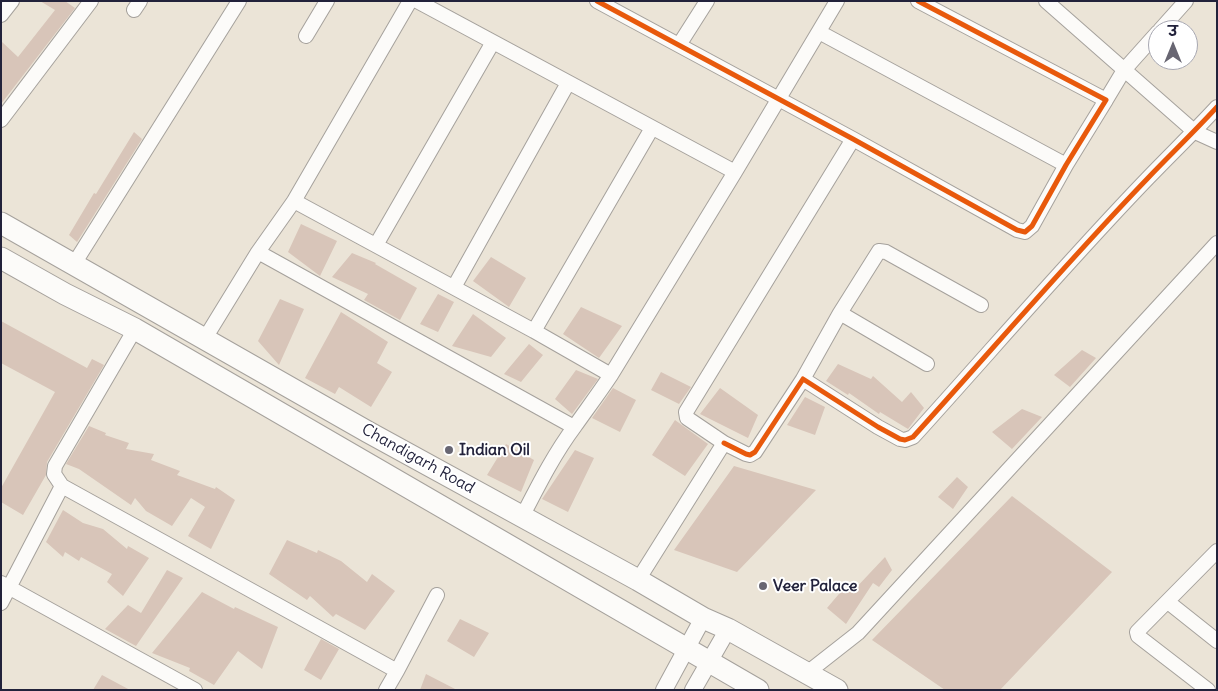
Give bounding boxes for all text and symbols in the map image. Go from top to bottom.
north arrow [1148,20,1198,70]
text: उ [1168,22,1178,40]
street label: Chandigarh Road [358,420,478,498]
place label: Indian Oil [459,440,530,460]
marker: Indian Oil [443,444,455,456]
place label: Veer Palace [773,576,857,596]
marker: Veer Palace [757,580,769,592]

